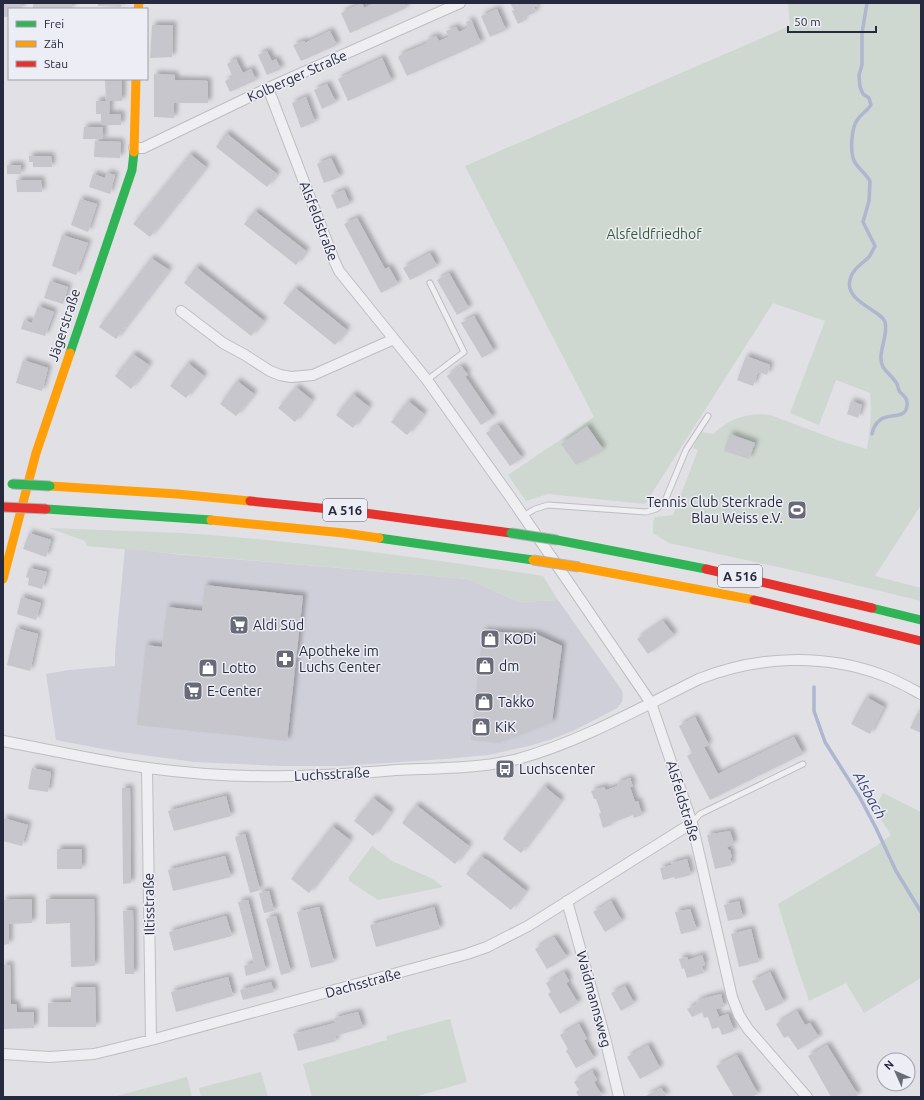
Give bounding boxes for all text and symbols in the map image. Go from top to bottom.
legend [8,8,148,80]
scale bar [788,8,876,34]
text: 50 m [794,15,821,28]
text: Frei [44,17,64,30]
text: Zäh [44,37,64,50]
street label: Kolberger Straße [245,47,349,105]
text: Stau [44,57,68,70]
street label: Alsfeldstraße [296,179,342,263]
park label: Alsfeldfriedhof [606,226,702,242]
street label: Jägerstraße [45,287,83,363]
place label: Tennis Club Sterkrade Blau Weiss e.V. [647,494,783,526]
road number: A 516 [323,499,367,521]
sports icon: Tennis Club Sterkrade Blau Weiss e.V. [786,499,808,521]
road number: A 516 [718,565,762,587]
supermarket icon: Aldi Süd [228,614,250,636]
place label: Aldi Süd [253,617,304,633]
shop icon: KODi [479,628,501,650]
place label: KODi [504,631,536,647]
place label: Apotheke im Luchs Center [299,643,381,675]
pharmacy icon: Apotheke im Luchs Center [274,648,296,670]
shop icon: dm [474,655,496,677]
shop icon: Lotto [197,657,219,679]
place label: dm [499,658,519,674]
place label: Lotto [222,660,256,676]
supermarket icon: E-Center [182,680,204,702]
place label: E-Center [207,683,262,699]
shop icon: Takko [473,691,495,713]
place label: Takko [498,694,534,710]
shop icon: KiK [470,716,492,738]
place label: KiK [495,719,516,735]
bus stop icon: Luchscenter [494,758,516,780]
street label: Alsfeldstraße [663,758,703,844]
place label: Luchscenter [519,761,596,777]
street label: Luchsstraße [294,764,370,784]
water label: Alsbach [850,767,890,822]
street label: Iltisstraße [140,873,158,935]
street label: Waidmannsweg [573,949,615,1049]
street label: Dachsstraße [323,965,403,1001]
north arrow [876,1052,916,1092]
text: N [882,1058,896,1072]

